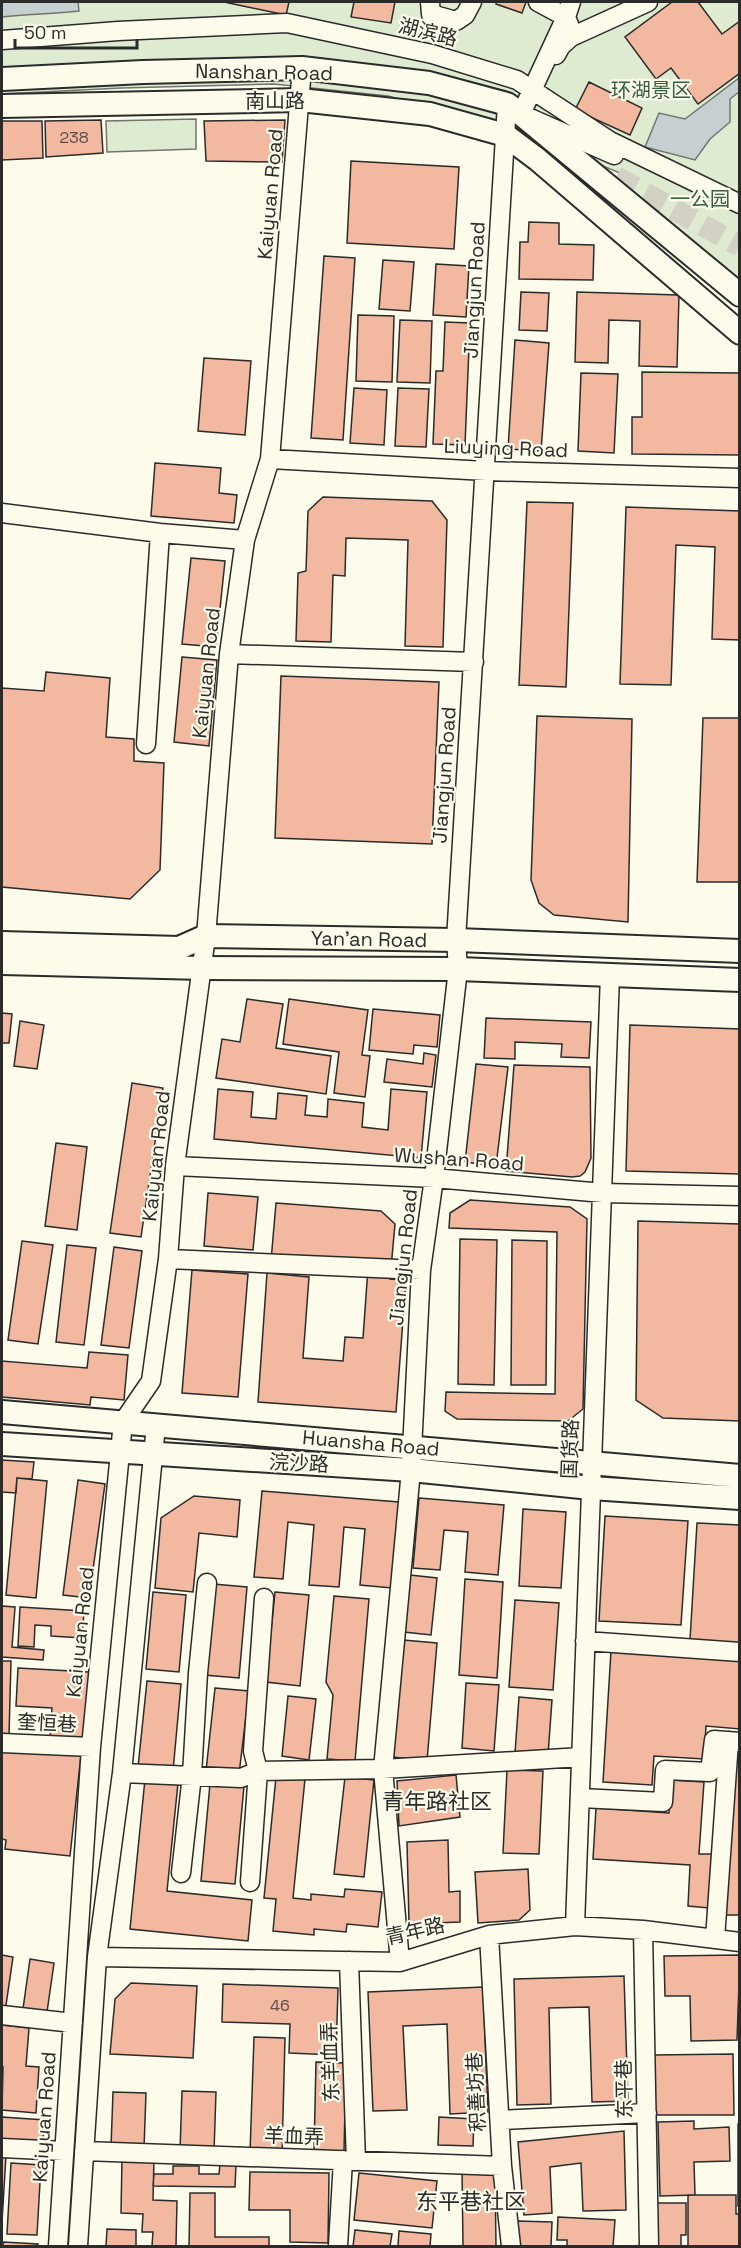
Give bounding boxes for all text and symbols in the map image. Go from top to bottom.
scale bar [15,12,136,50]
street label: 湖滨路 [396,12,460,52]
text: 50 m [24,21,66,44]
street label: Nanshan Road [195,58,333,86]
park label: 环湖景区 [611,77,691,103]
street label: 南山路 [245,88,305,114]
house number: 238 [59,127,89,148]
street label: Kaiyuan Road [251,128,289,260]
park label: 一公园 [670,186,730,212]
street label: Jiangjun Road [457,221,491,359]
street label: Liuying Road [443,433,569,463]
street label: Kaiyuan Road [186,606,226,740]
street label: Jiangjun Road [426,706,462,844]
street label: Yan'an Road [311,925,427,953]
street label: Kaiyuan Road [136,1089,176,1223]
street label: Wushan Road [393,1141,525,1177]
street label: Jiangjun Road [383,1187,423,1327]
street label: 国货路 [556,1419,584,1479]
street label: Huansha Road [301,1424,441,1462]
street label: 浣沙路 [268,1448,330,1478]
street label: Kaiyuan Road [60,1565,100,1699]
street label: 奎恒巷 [16,1708,78,1738]
district label: 青年路社区 [382,1787,492,1815]
street label: 青年路 [383,1912,447,1950]
house number: 46 [270,1995,290,2016]
street label: 东羊血弄 [316,2022,344,2102]
street label: Kaiyuan Road [26,2051,62,2183]
street label: 积善坊巷 [461,2051,491,2133]
street label: 东平巷 [610,2059,638,2119]
street label: 羊血弄 [264,2122,324,2150]
district label: 东平巷社区 [416,2187,526,2215]

